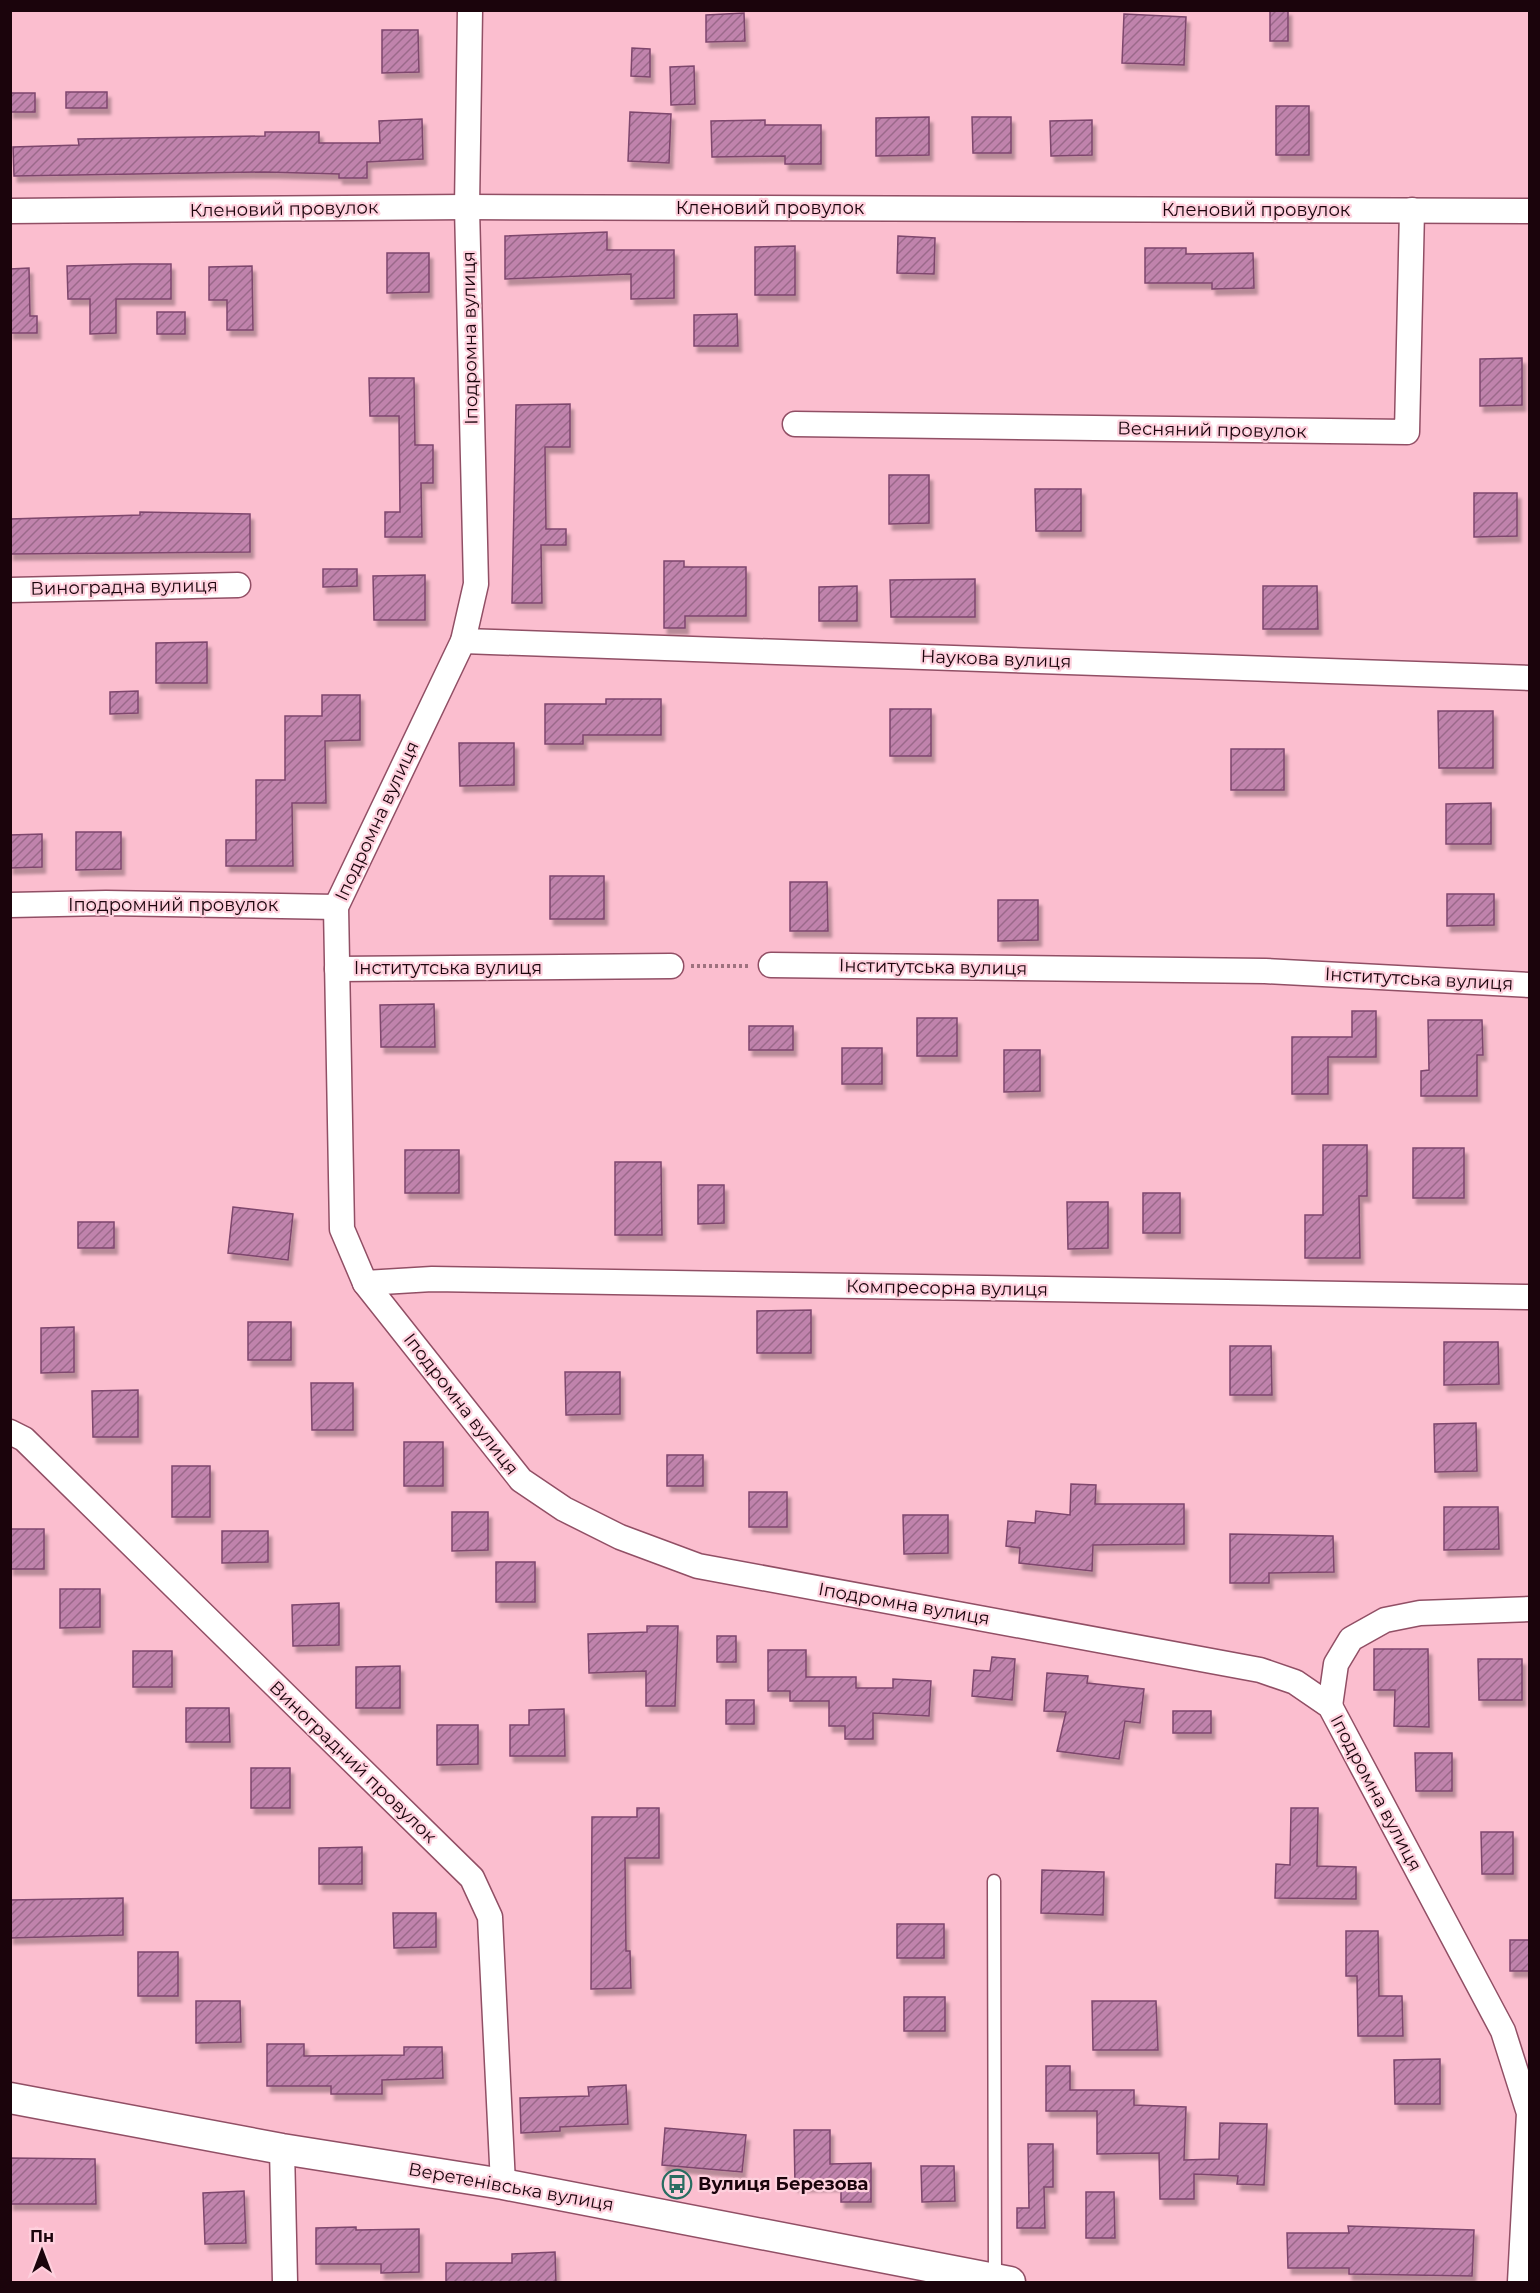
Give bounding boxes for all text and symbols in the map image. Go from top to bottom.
street label: Кленовий провулок [189,196,379,222]
street label: Кленовий провулок [676,197,865,219]
street label: Кленовий провулок [1162,199,1351,221]
street label: Іподромна вулиця [457,251,483,425]
street label: Весняний провулок [1117,417,1307,443]
street label: Виноградна вулиця [30,574,218,600]
street label: Наукова вулиця [920,645,1072,673]
street label: Іподромна вулиця [330,738,424,904]
street label: Іподромний провулок [68,894,279,916]
street label: Інститутська вулиця [839,954,1027,980]
street label: Інститутська вулиця [354,957,542,979]
street label: Інститутська вулиця [1324,963,1514,995]
street label: Компресорна вулиця [846,1275,1048,1301]
street label: Іподромна вулиця [399,1329,523,1479]
street label: Іподромна вулиця [817,1578,991,1630]
street label: Виноградний провулок [265,1676,442,1848]
street label: Іподромна вулиця [1326,1711,1426,1875]
street label: Веретенівська вулиця [407,2158,615,2216]
bus stop icon: Вулиця Березова [661,2168,693,2200]
place label: Вулиця Березова [698,2173,869,2195]
north arrow [12,2221,72,2281]
text: Пн [30,2227,54,2246]

